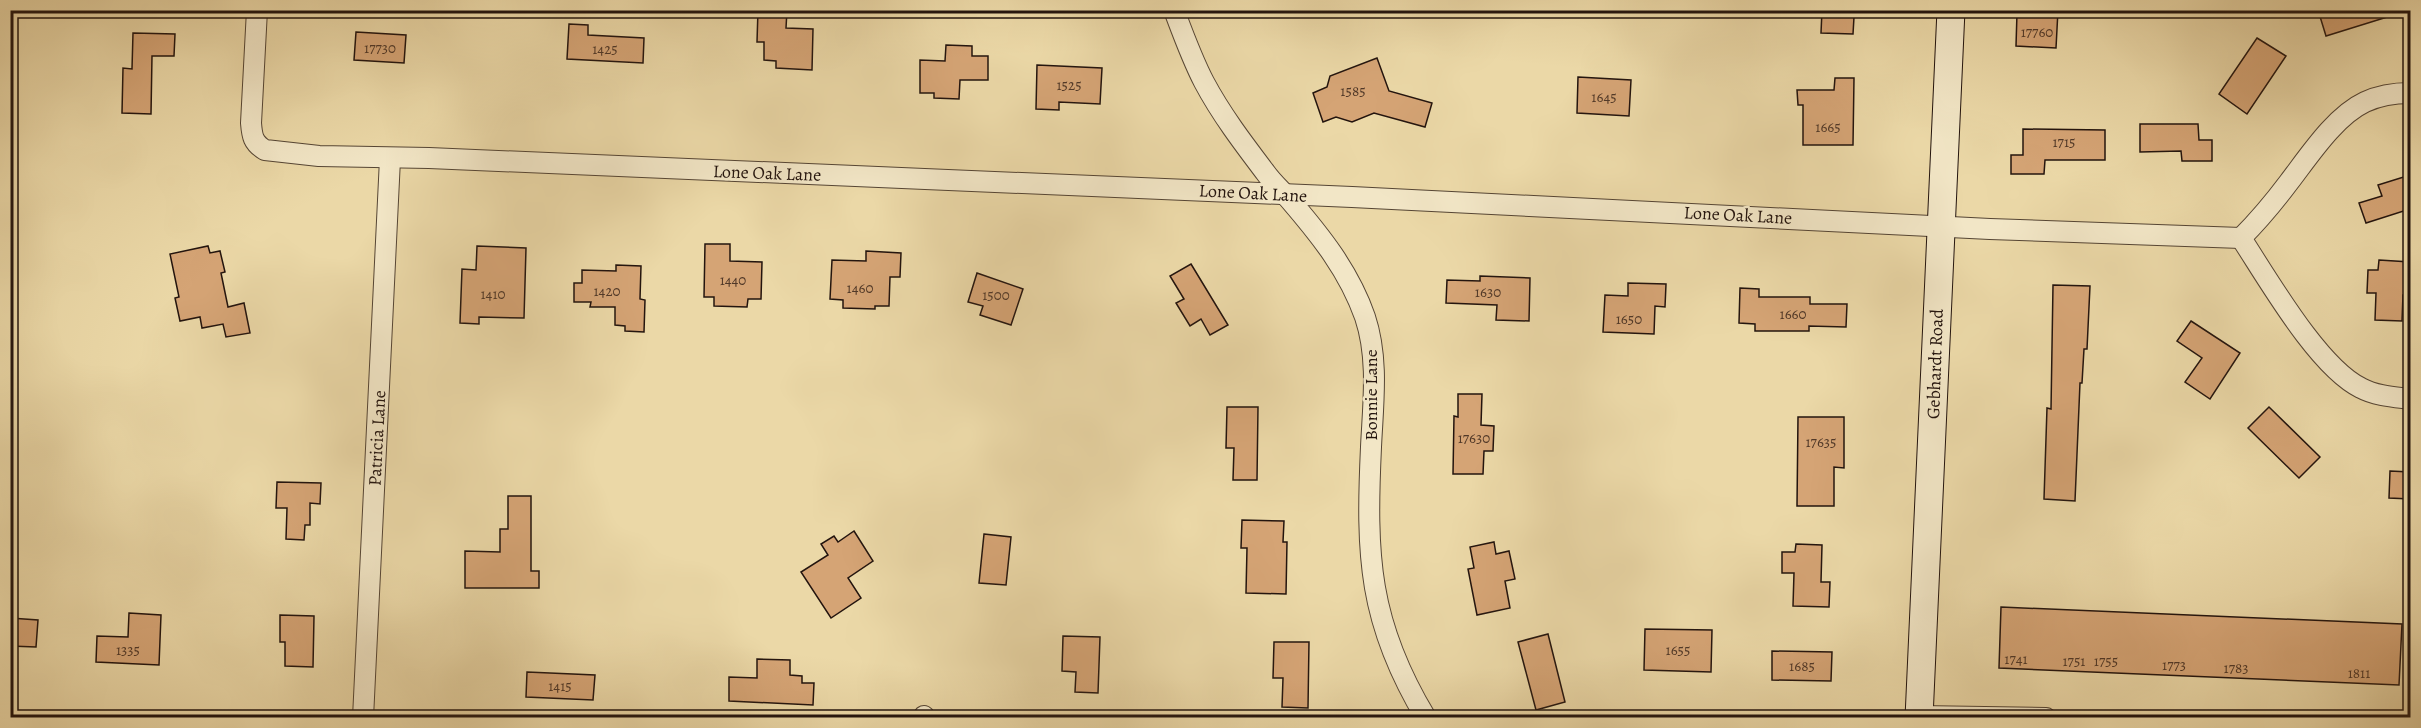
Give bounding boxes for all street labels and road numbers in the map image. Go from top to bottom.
street label: Lone Oak Lane [712,159,822,187]
street label: Lone Oak Lane [1198,178,1308,208]
street label: Lone Oak Lane [1683,200,1793,230]
street label: Gebhardt Road [1921,308,1949,419]
street label: Bonnie Lane [1359,349,1383,441]
street label: Patricia Lane [363,389,391,487]

